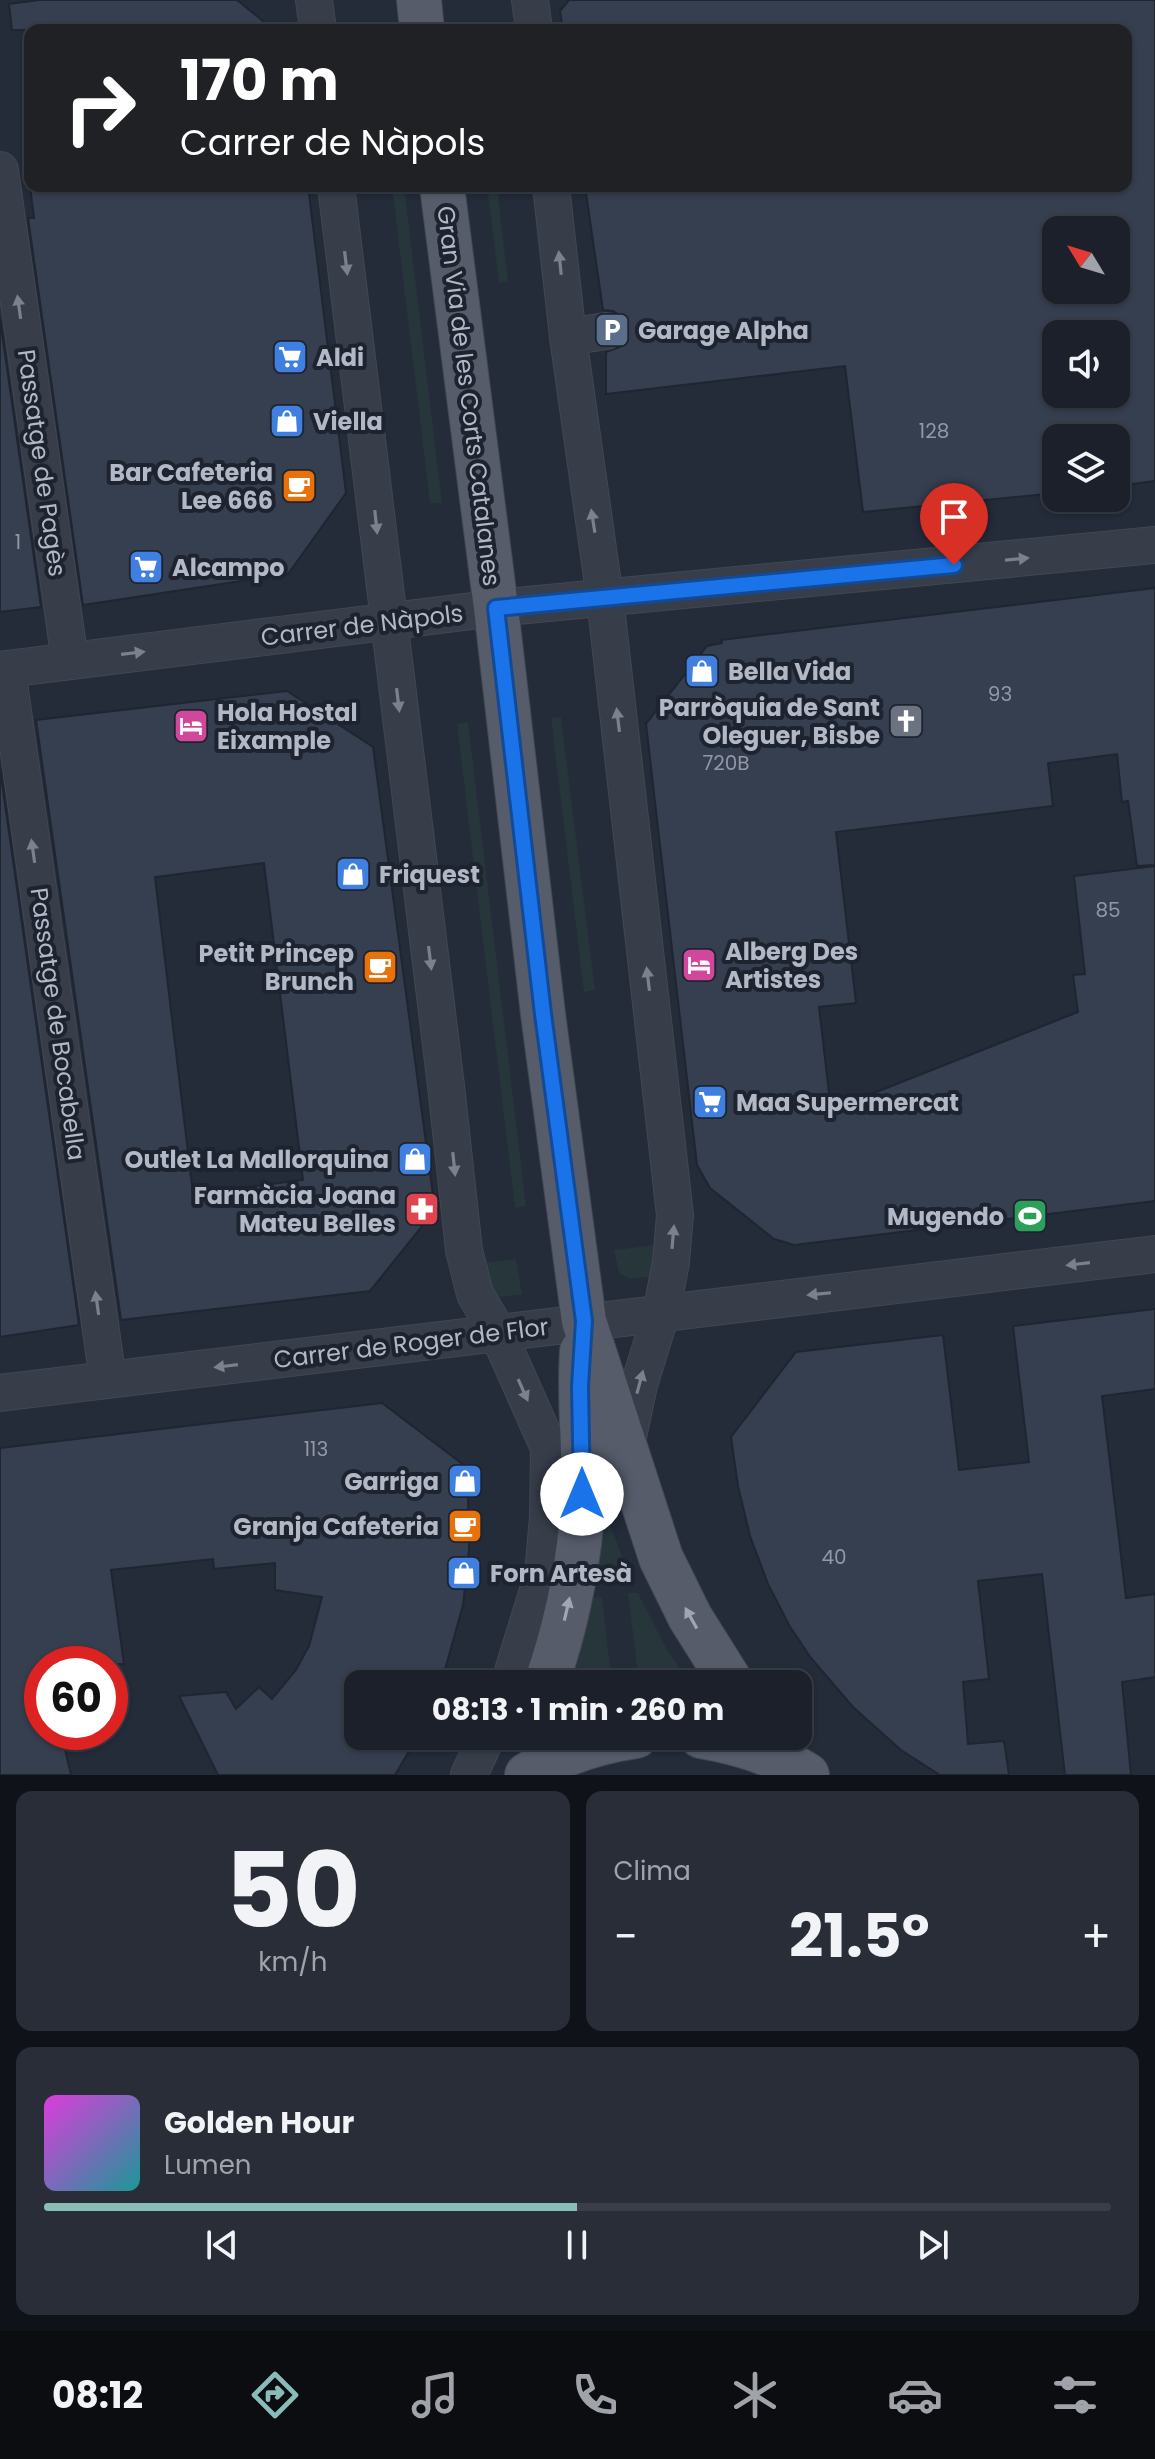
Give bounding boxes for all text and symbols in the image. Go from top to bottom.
text: 170 m [180,41,339,120]
icon: right [48,56,152,160]
text: Carrer de Nàpols [180,117,485,168]
street label: Gran Via de les Corts Catalanes [429,204,509,588]
north arrow [1042,216,1130,304]
map controls [1042,216,1130,512]
one-way arrow [553,250,566,275]
one-way arrow [339,251,352,276]
one-way arrow [12,294,25,319]
parking icon: Garage Alpha [593,311,631,349]
place label: Garage Alpha [638,314,809,347]
button: sound [1042,320,1130,408]
supermarket icon: Aldi [271,338,309,376]
place label: Aldi [316,341,364,374]
street label: Passatge de Pagès [10,347,74,579]
shop icon: Viella [268,402,306,440]
place label: Viella [313,405,383,438]
house number: 128 [919,417,949,445]
button: layers [1042,424,1130,512]
place label: Bar Cafeteria Lee 666 [109,456,273,517]
cafe icon: Bar Cafeteria Lee 666 [280,467,318,505]
pin [920,483,988,565]
icon: arrive [932,495,976,539]
one-way arrow [586,508,599,533]
one-way arrow [370,510,383,535]
house number: 1 [15,528,21,556]
supermarket icon: Alcampo [127,548,165,586]
place label: Alcampo [172,551,285,584]
one-way arrow [1005,552,1030,565]
street label: Carrer de Nàpols [259,596,465,654]
one-way arrow [121,647,146,660]
shop icon: Bella Vida [683,652,721,690]
place label: Bella Vida [728,655,851,688]
house number: 93 [988,680,1012,708]
one-way arrow [392,688,405,713]
place label: Parròquia de Sant Oleguer, Bisbe [659,691,880,752]
place label: Hola Hostal Eixample [217,696,358,757]
church icon: Parròquia de Sant Oleguer, Bisbe [887,702,925,740]
hotel icon: Hola Hostal Eixample [172,707,210,745]
one-way arrow [611,708,624,733]
house number: 720B [702,749,750,777]
one-way arrow [26,838,39,863]
shop icon: Friquest [334,855,372,893]
place label: Friquest [379,858,480,891]
street label: Passatge de Bocabella [23,885,93,1163]
house number: 85 [1095,896,1121,924]
place label: Alberg Des Artistes [725,935,858,996]
place label: Petit Princep Brunch [198,937,354,998]
one-way arrow [424,946,437,971]
hotel icon: Alberg Des Artistes [680,946,718,984]
cafe icon: Petit Princep Brunch [361,948,399,986]
one-way arrow [641,966,654,991]
supermarket icon: Maa Supermercat [691,1083,729,1121]
place label: Maa Supermercat [736,1086,959,1119]
shop icon: Outlet La Mallorquina [396,1140,434,1178]
place label: Outlet La Mallorquina [125,1143,389,1176]
one-way arrow [447,1152,460,1177]
place label: Farmàcia Joana Mateu Belles [194,1179,396,1240]
pharmacy icon: Farmàcia Joana Mateu Belles [403,1190,441,1228]
sports icon: Mugendo [1011,1197,1049,1235]
place label: Mugendo [887,1200,1004,1233]
one-way arrow [667,1224,680,1249]
one-way arrow [1065,1257,1090,1270]
one-way arrow [806,1287,831,1300]
one-way arrow [90,1290,103,1315]
street label: Carrer de Roger de Flor [272,1310,550,1376]
one-way arrow [213,1359,238,1372]
one-way arrow [635,1369,647,1394]
one-way arrow [517,1379,530,1402]
house number: 113 [304,1435,328,1463]
position arrow [540,1452,624,1536]
shop icon: Garriga [446,1462,484,1500]
place label: Garriga [344,1465,439,1498]
cafe icon: Granja Cafeteria [446,1507,484,1545]
place label: Granja Cafeteria [233,1510,439,1543]
house number: 40 [821,1543,847,1571]
shop icon: Forn Artesà [445,1554,483,1592]
place label: Forn Artesà [490,1557,632,1590]
one-way arrow [561,1596,574,1621]
one-way arrow [684,1606,697,1629]
speed limit sign: 60 [24,1646,128,1750]
text: 08:13 · 1 min · 260 m [432,1688,724,1731]
text: 50 [225,1818,360,1963]
text: Clima [614,1853,691,1889]
text: 21.5° [789,1894,930,1978]
text: − [614,1906,638,1967]
text: + [1081,1906,1111,1967]
text: km/h [258,1944,327,1980]
text: Golden Hour [164,2101,354,2144]
text: Lumen [164,2147,251,2183]
icon: previous [200,2223,244,2267]
icon: pause [555,2223,599,2267]
icon: next [911,2223,955,2267]
icon: directions [247,2367,303,2423]
icon: music [407,2367,463,2423]
icon: phone [567,2367,623,2423]
icon: climate [727,2367,783,2423]
icon: car [887,2367,943,2423]
icon: filters [1047,2367,1103,2423]
text: 08:12 [52,2370,143,2421]

